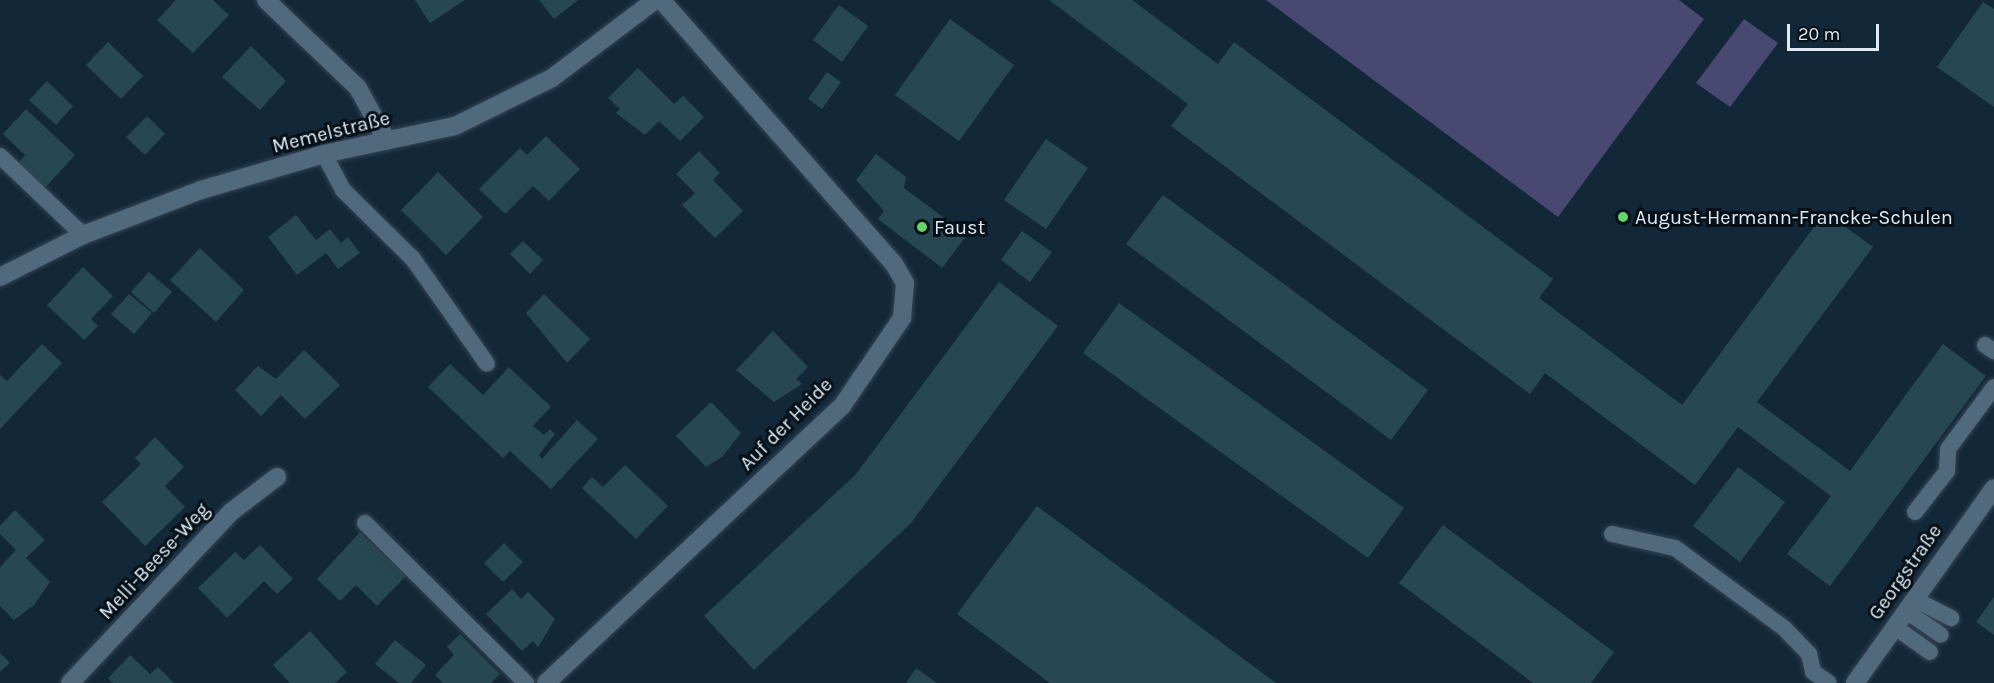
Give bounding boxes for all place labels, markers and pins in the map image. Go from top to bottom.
place label: August-Hermann-Francke-Schulen [1635,205,1953,229]
marker: August-Hermann-Francke-Schulen [1616,210,1630,224]
place label: Faust [934,215,985,239]
marker: Faust [915,220,929,234]

